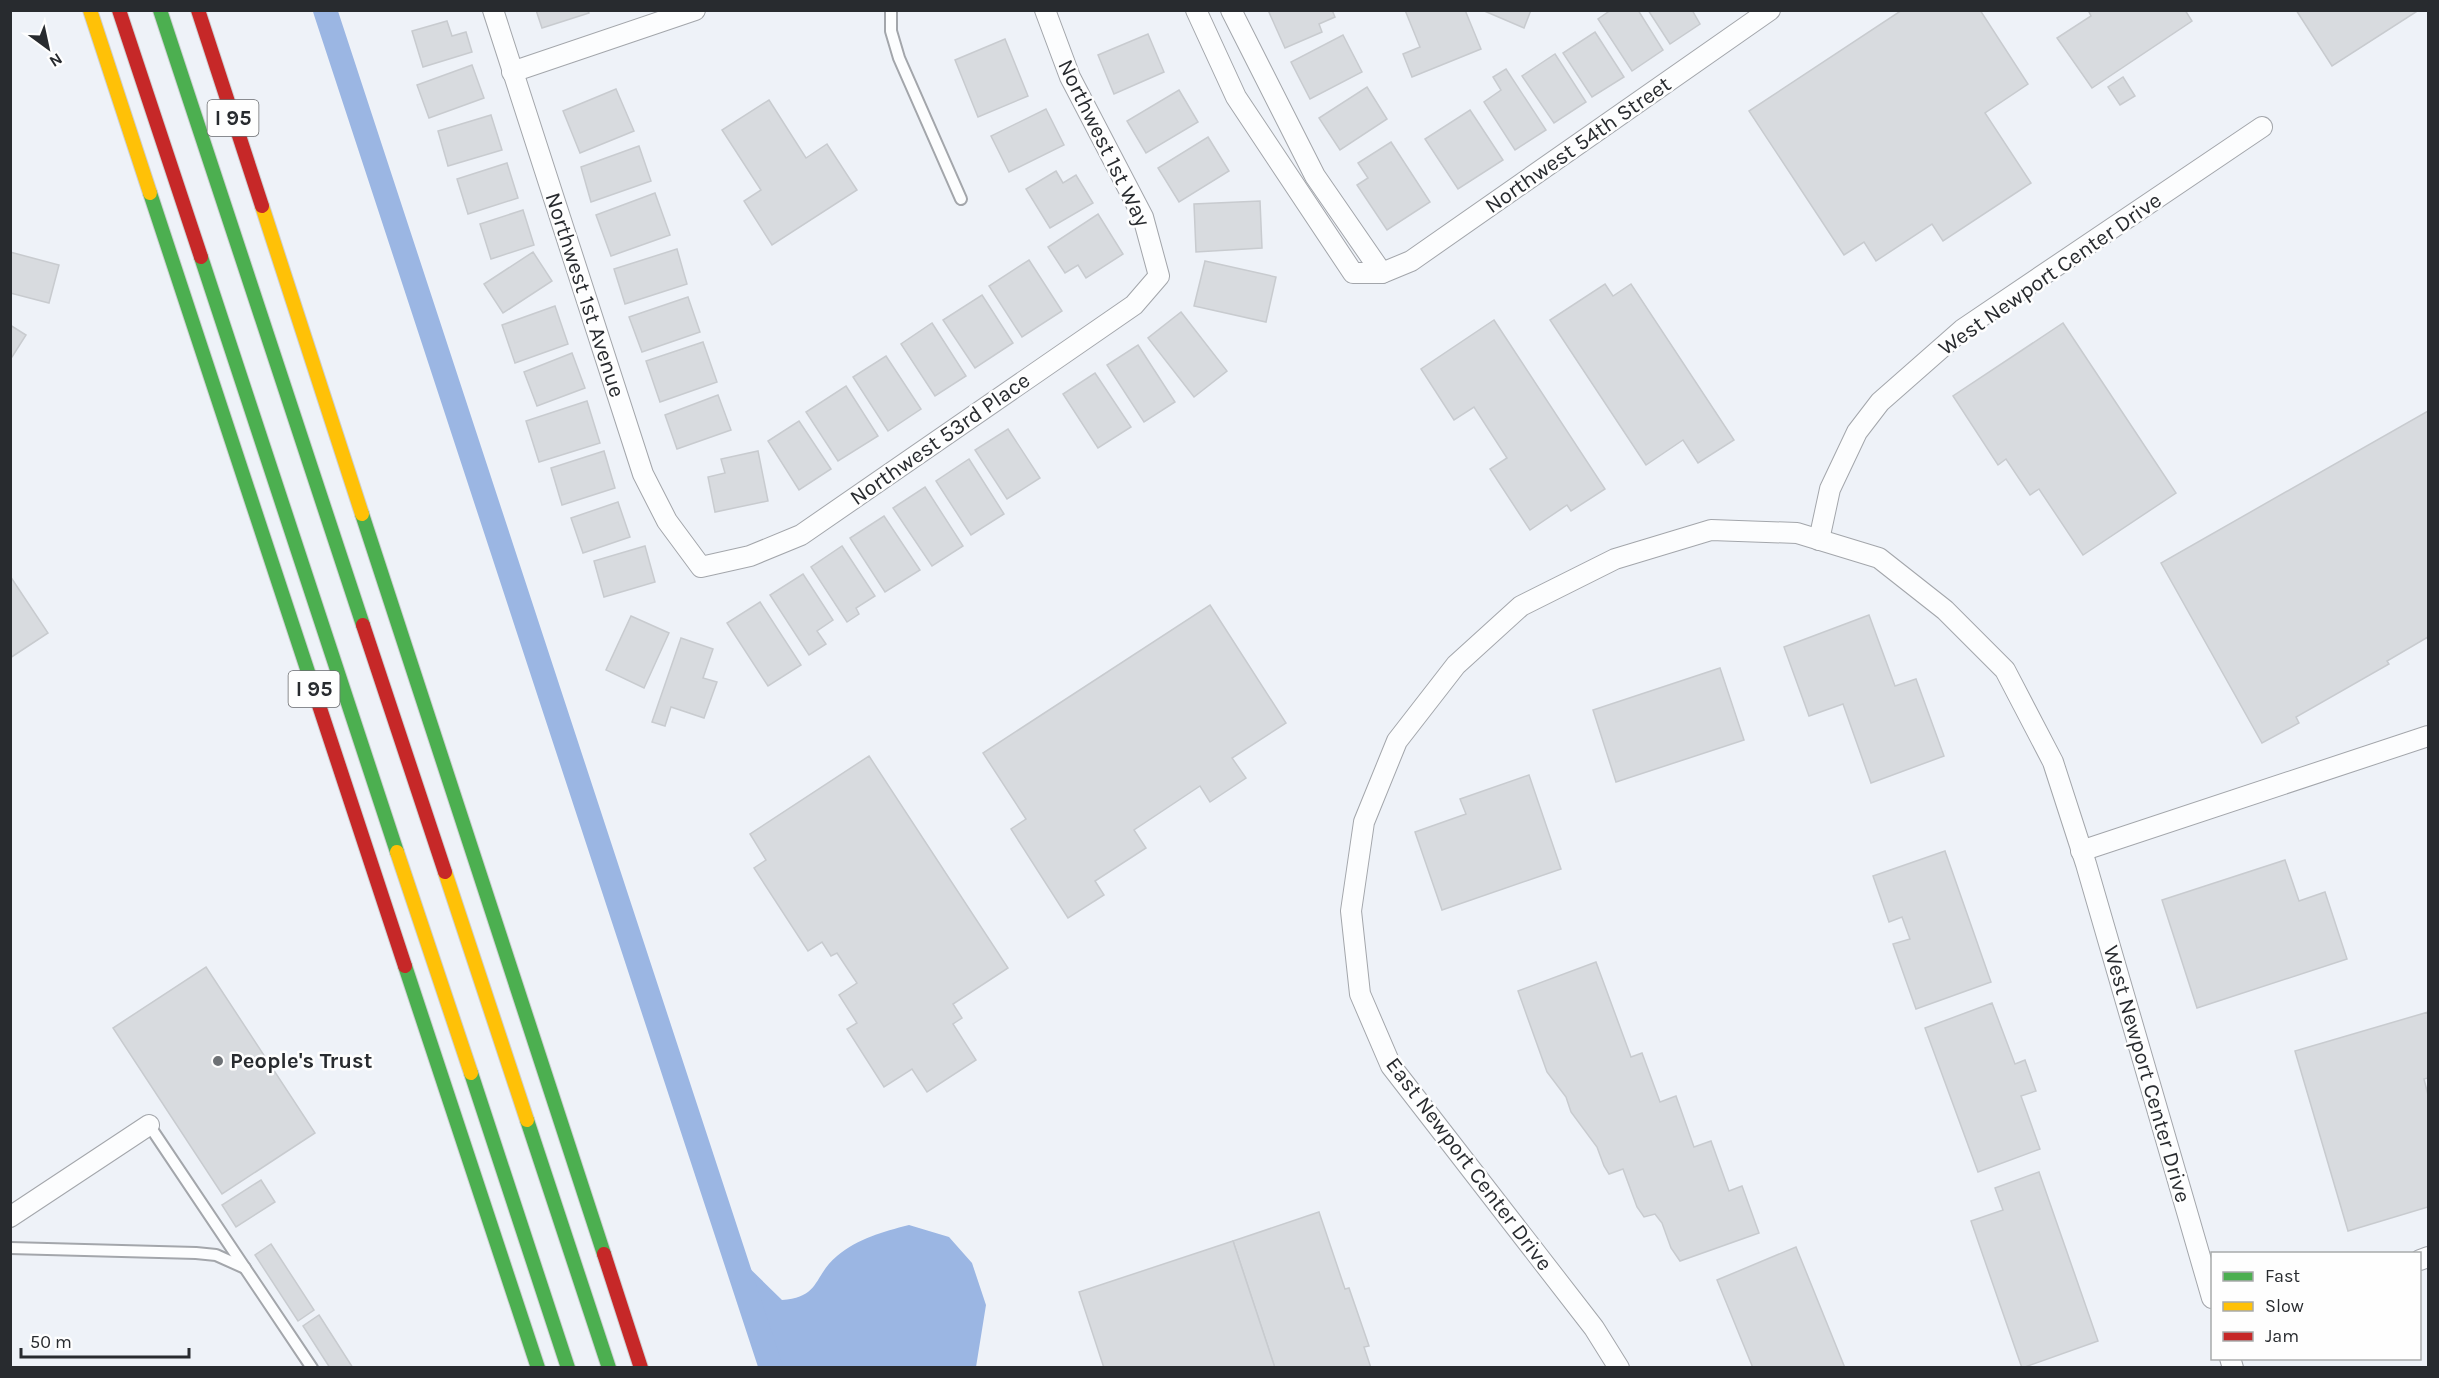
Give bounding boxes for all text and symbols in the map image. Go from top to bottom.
north arrow [18,18,78,78]
text: N [46,49,66,71]
street label: Northwest 1st Way [1052,55,1156,231]
street label: Northwest 54th Street [1480,71,1676,219]
road number: I 95 [208,100,258,136]
street label: West Newport Center Drive [1934,187,2166,361]
street label: Northwest 1st Avenue [540,189,630,401]
street label: Northwest 53rd Place [845,367,1035,511]
road number: I 95 [288,671,340,707]
street label: West Newport Center Drive [2098,943,2196,1205]
place label: People's Trust [230,1048,373,1074]
street label: East Newport Center Drive [1380,1052,1558,1276]
marker: People's Trust [211,1054,225,1068]
legend [2211,1252,2421,1360]
text: Fast [2265,1265,2300,1287]
text: Slow [2265,1295,2304,1317]
scale bar [21,1321,189,1359]
text: Jam [2265,1325,2299,1347]
text: 50 m [30,1331,72,1353]

